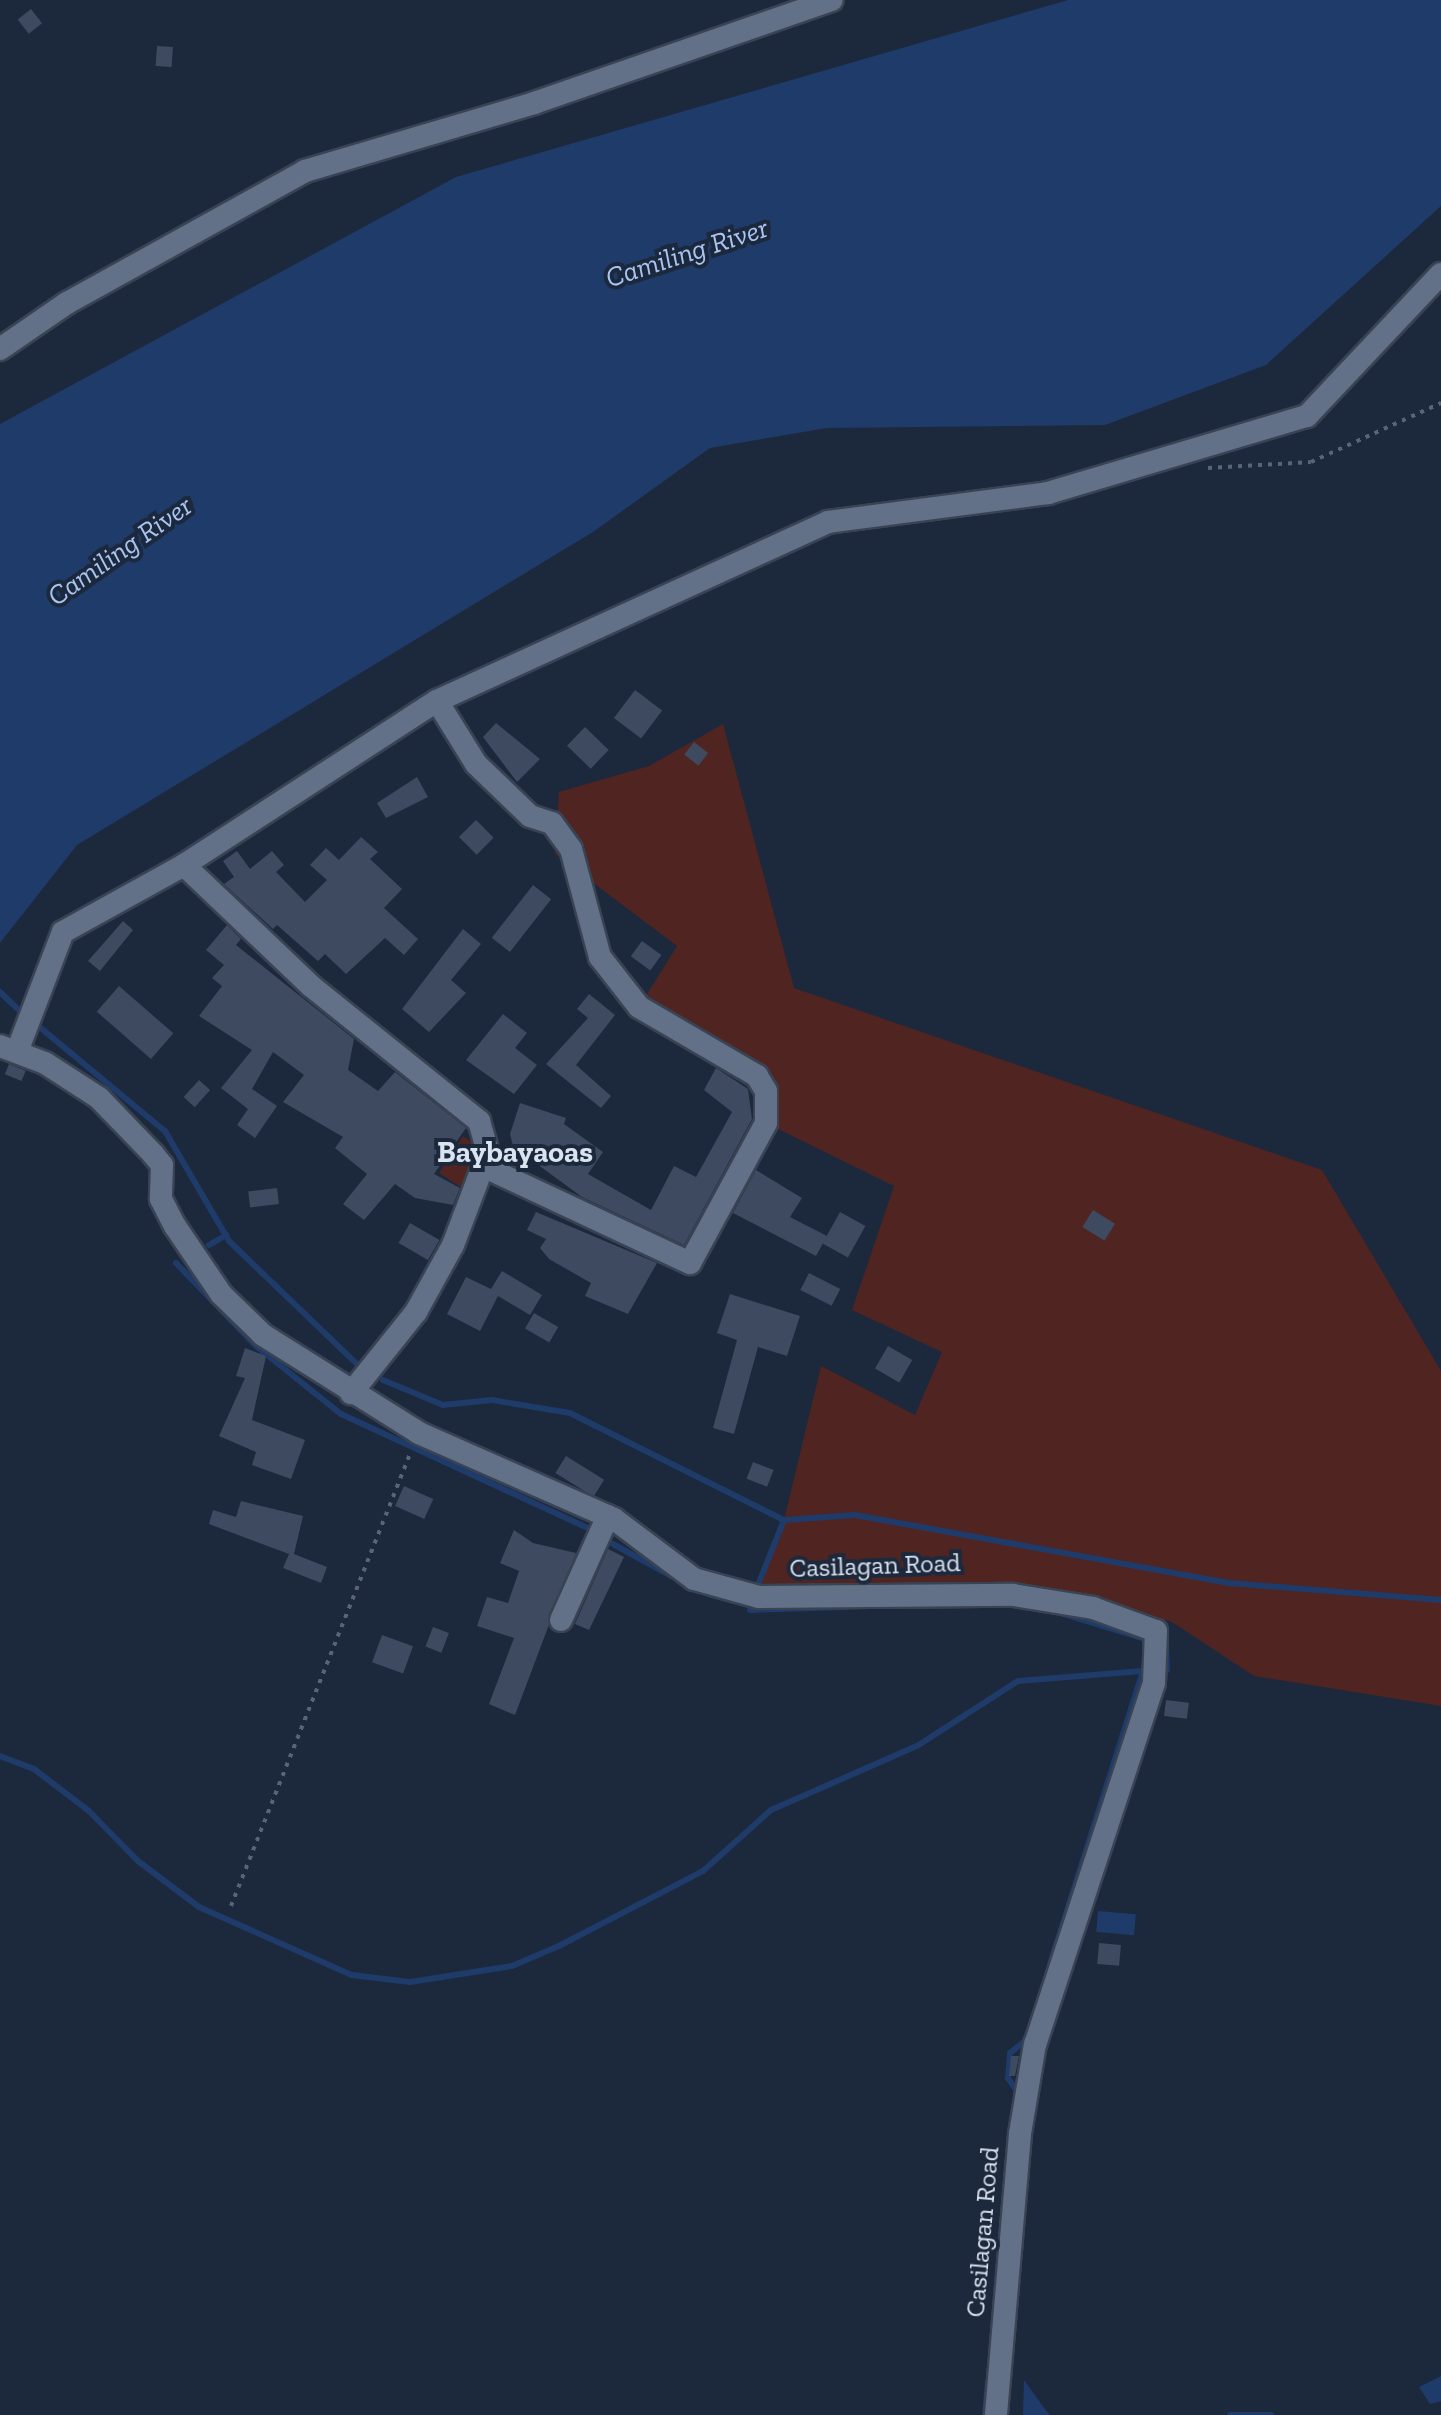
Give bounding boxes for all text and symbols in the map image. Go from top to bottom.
water label: Camiling River [602,211,772,295]
water label: Camiling River [41,489,199,613]
district label: Baybayaoas [437,1134,593,1170]
street label: Casilagan Road [789,1547,961,1585]
street label: Casilagan Road [960,2145,1006,2319]

